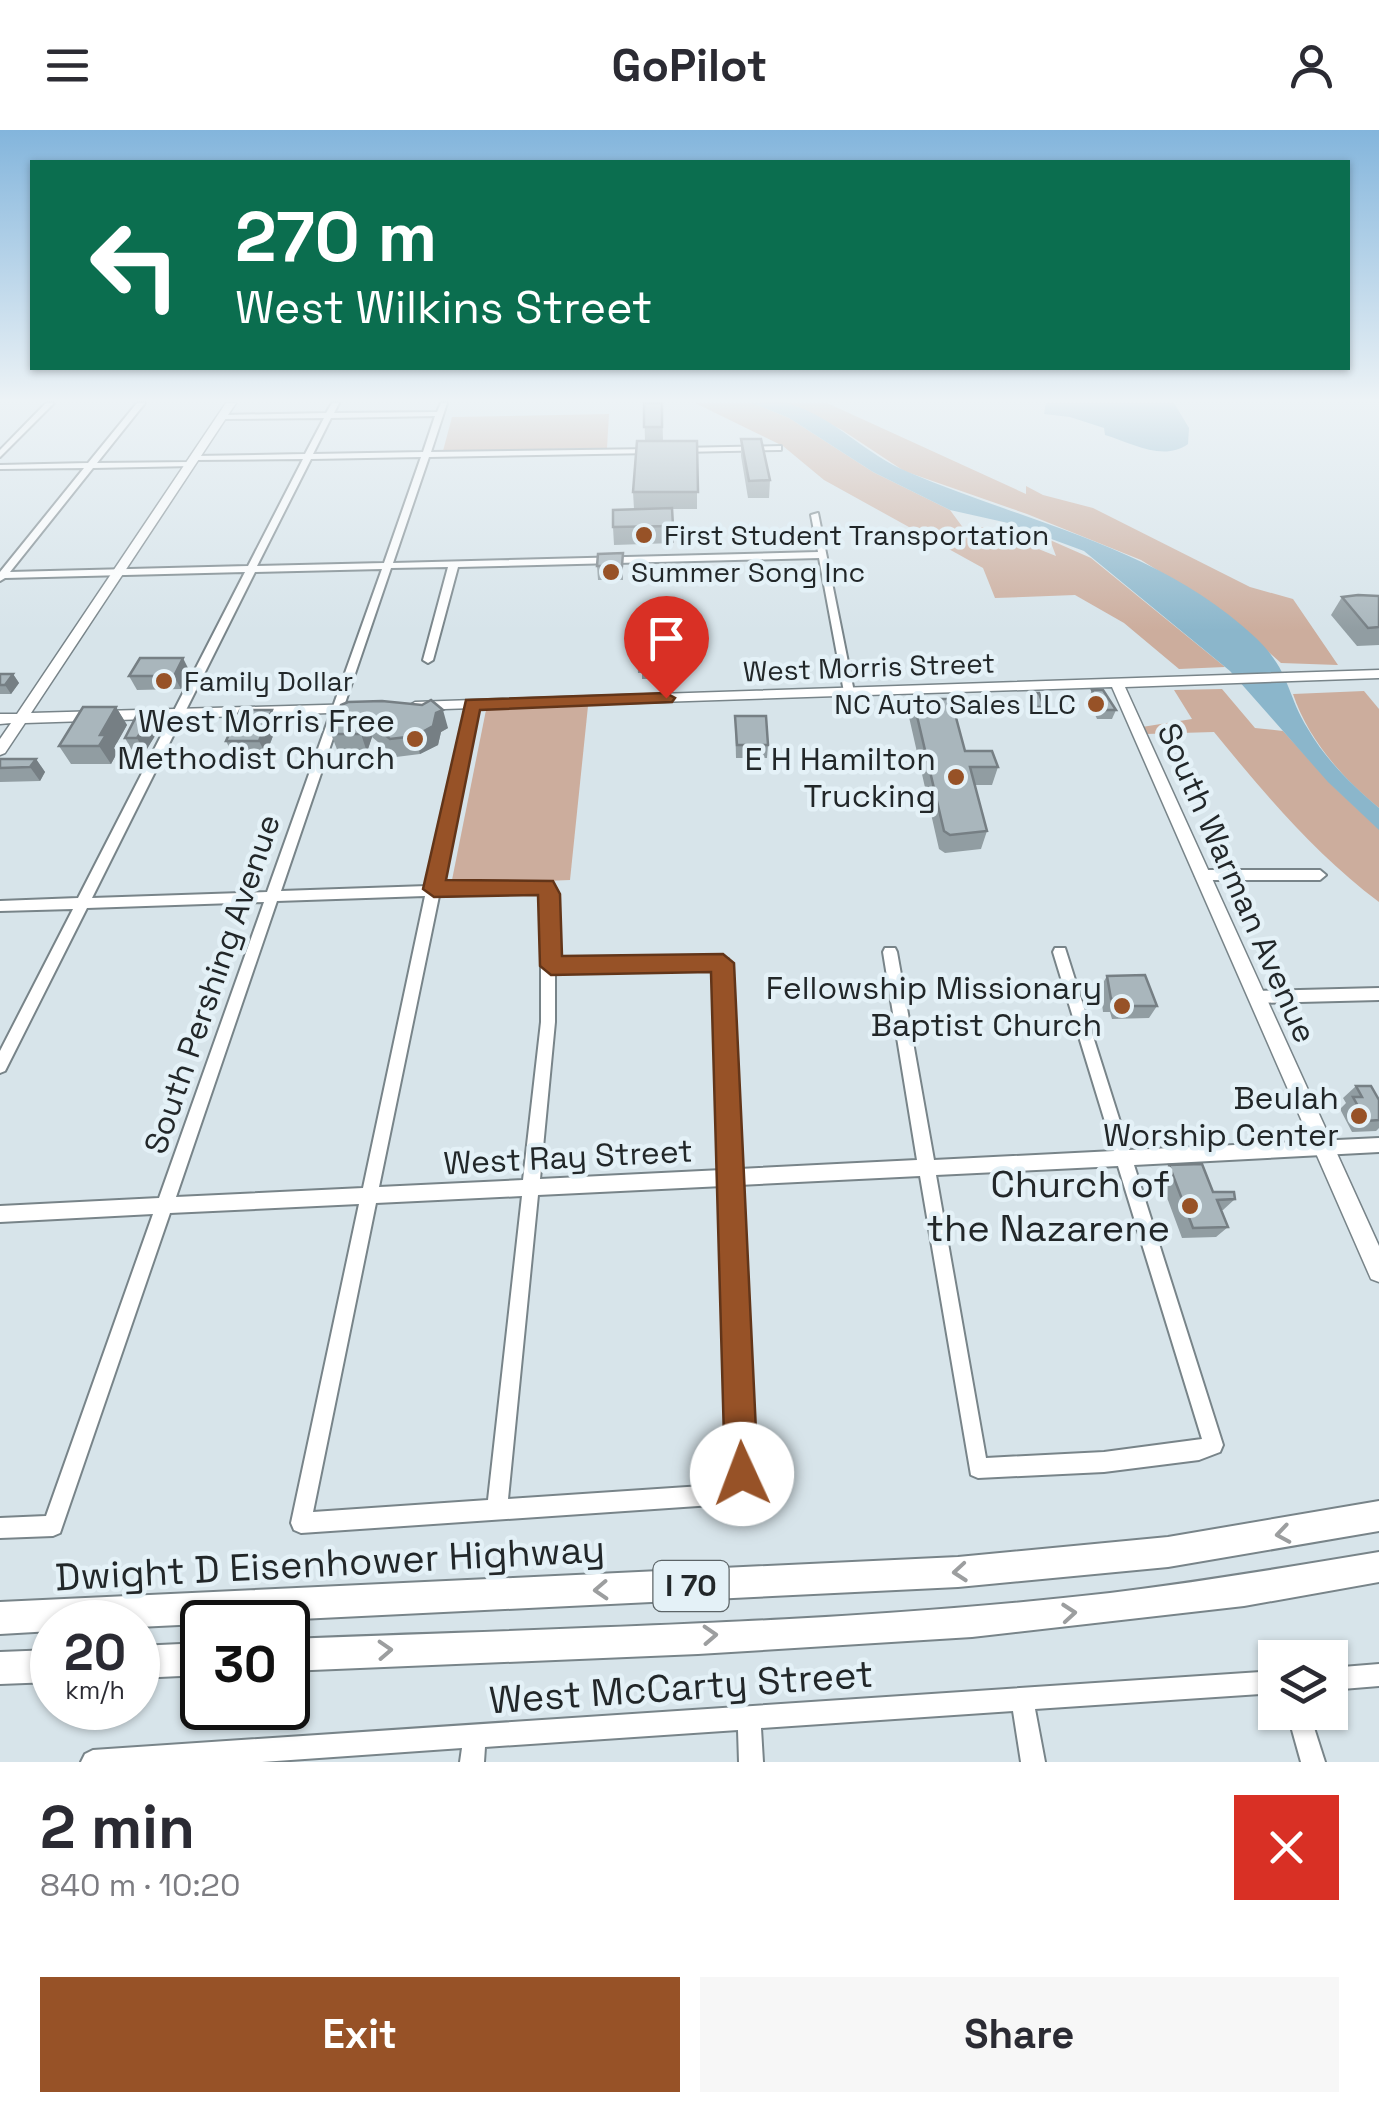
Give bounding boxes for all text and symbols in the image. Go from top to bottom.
text: GoPilot [612,37,767,94]
icon: menu [40,38,95,93]
icon: person [1284,38,1339,93]
text: 270 m [235,192,437,281]
icon: left [70,200,200,330]
text: West Wilkins Street [235,279,653,336]
place label: First Student Transportation [664,517,1049,553]
marker: First Student Transportation [633,524,655,546]
place label: Summer Song Inc [631,554,865,590]
marker: Summer Song Inc [600,561,622,583]
pin [624,596,709,699]
icon: arrive [639,611,694,666]
street label: West Morris Street [742,645,996,689]
place label: Family Dollar [184,663,353,699]
marker: Family Dollar [153,670,175,692]
place label: NC Auto Sales LLC [834,686,1076,722]
marker: NC Auto Sales LLC [1085,693,1107,715]
place label: West Morris Free Methodist Church [117,701,395,778]
street label: South Warman Avenue [1148,717,1326,1049]
marker: West Morris Free Methodist Church [404,728,426,750]
place label: E H Hamilton Trucking [744,739,936,816]
marker: E H Hamilton Trucking [945,766,967,788]
street label: South Pershing Avenue [135,809,289,1159]
place label: Fellowship Missionary Baptist Church [766,968,1102,1045]
marker: Fellowship Missionary Baptist Church [1111,995,1133,1017]
place label: Beulah Worship Center [1103,1078,1339,1155]
marker: Beulah Worship Center [1348,1105,1370,1127]
street label: West Ray Street [442,1130,694,1184]
place label: Church of the Nazarene [926,1160,1170,1252]
marker: Church of the Nazarene [1179,1195,1201,1217]
position arrow [690,1422,794,1526]
one-way arrow [1275,1522,1291,1543]
street label: Dwight D Eisenhower Highway [54,1525,606,1601]
road number: I 70 [654,1561,728,1611]
one-way arrow [952,1561,968,1582]
one-way arrow [592,1580,608,1601]
speed limit sign: 30 [180,1600,310,1730]
one-way arrow [1061,1602,1077,1624]
text: 20 [64,1621,126,1685]
one-way arrow [702,1625,718,1646]
one-way arrow [377,1640,393,1661]
map controls [1258,1640,1348,1730]
button: layers [1258,1640,1348,1730]
street label: West McCarty Street [487,1650,875,1724]
text: km/h [65,1674,125,1706]
text: 2 min [40,1789,195,1866]
button: close [1234,1795,1339,1900]
text: 840 m · 10:20 [40,1865,240,1905]
button: Exit [40,1977,680,2092]
button: Share [700,1977,1339,2092]

